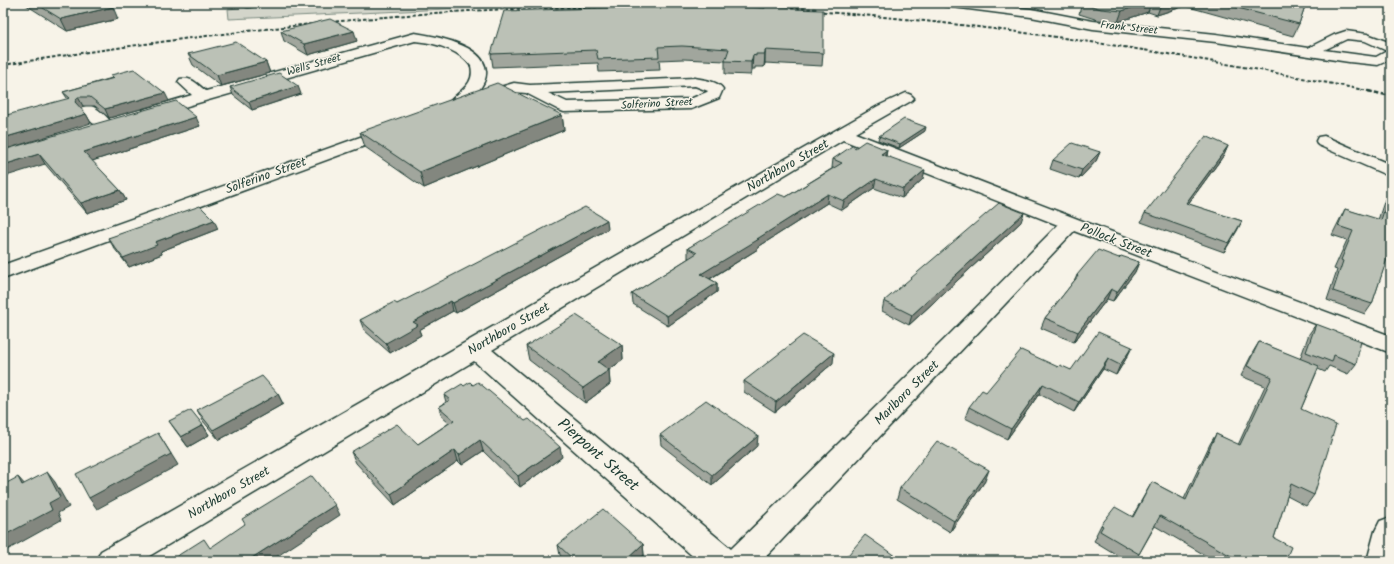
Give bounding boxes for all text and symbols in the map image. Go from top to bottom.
street label: Frank Street [1099,16,1159,40]
street label: Wells Street [285,48,344,81]
street label: Solferino Street [621,93,694,115]
street label: Northboro Street [743,133,834,198]
street label: Solferino Street [222,151,310,200]
street label: Pollock Street [1077,218,1156,265]
street label: Northboro Street [464,296,555,361]
street label: Marlboro Street [870,355,945,430]
street label: Pierpont Street [551,412,645,498]
street label: Northboro Street [184,460,275,525]

